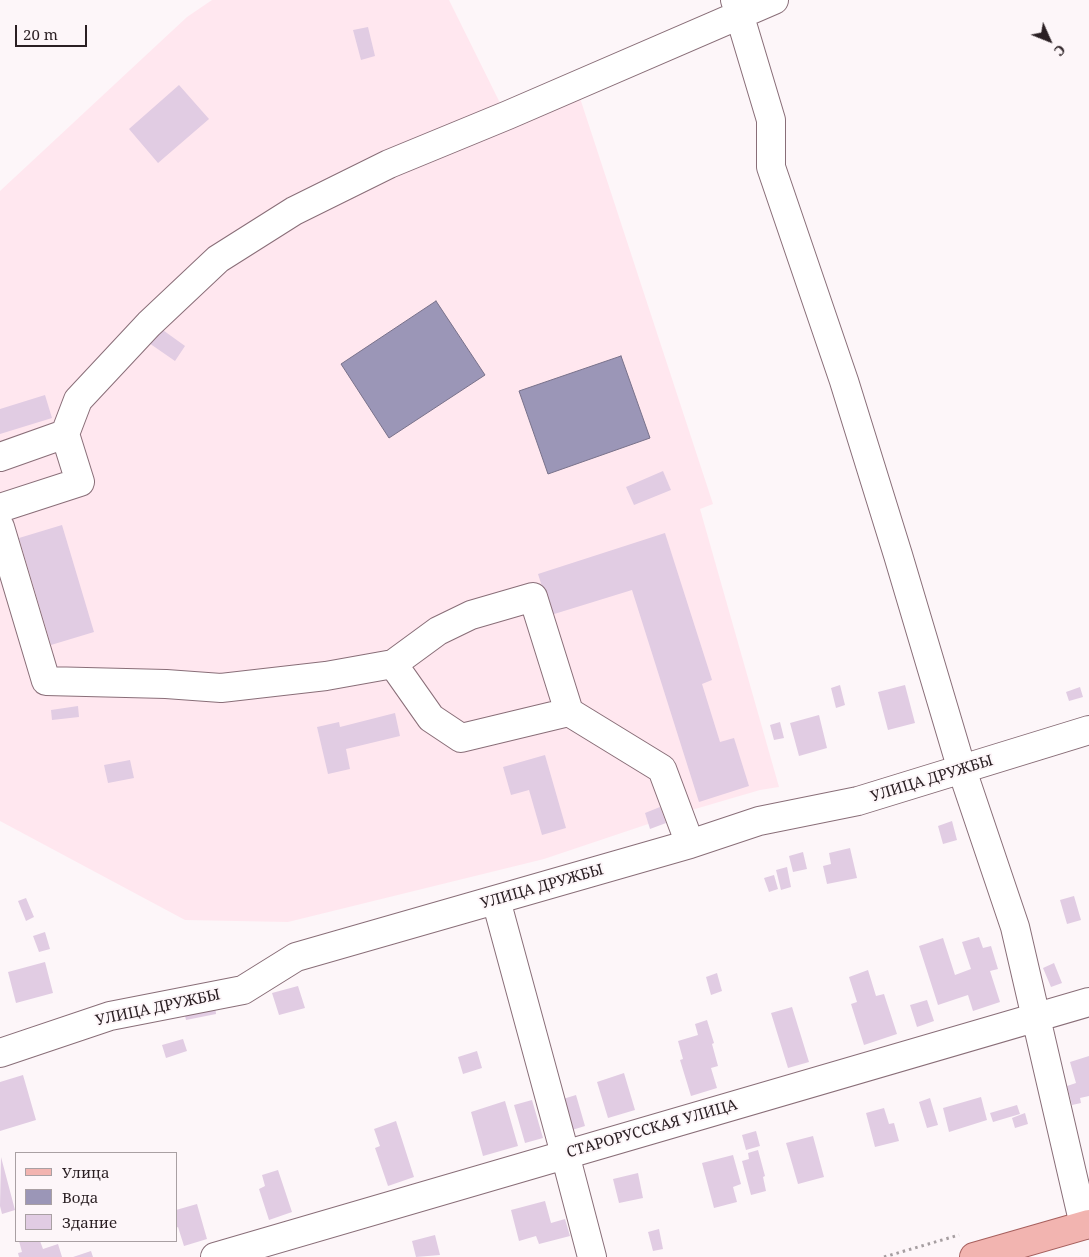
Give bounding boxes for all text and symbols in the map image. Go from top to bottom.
scale bar [18,15,90,47]
north arrow [1024,15,1074,65]
text: 20 m [23,24,58,44]
text: С [1050,41,1070,61]
street label: УЛИЦА ДРУЖБЫ [869,752,995,806]
street label: УЛИЦА ДРУЖБЫ [478,861,606,913]
street label: УЛИЦА ДРУЖБЫ [94,986,222,1030]
street label: СТАРОРУССКАЯ УЛИЦА [565,1096,739,1162]
legend [15,1152,178,1242]
text: Улица [62,1162,110,1182]
text: Вода [62,1187,98,1207]
text: Здание [62,1212,117,1232]

